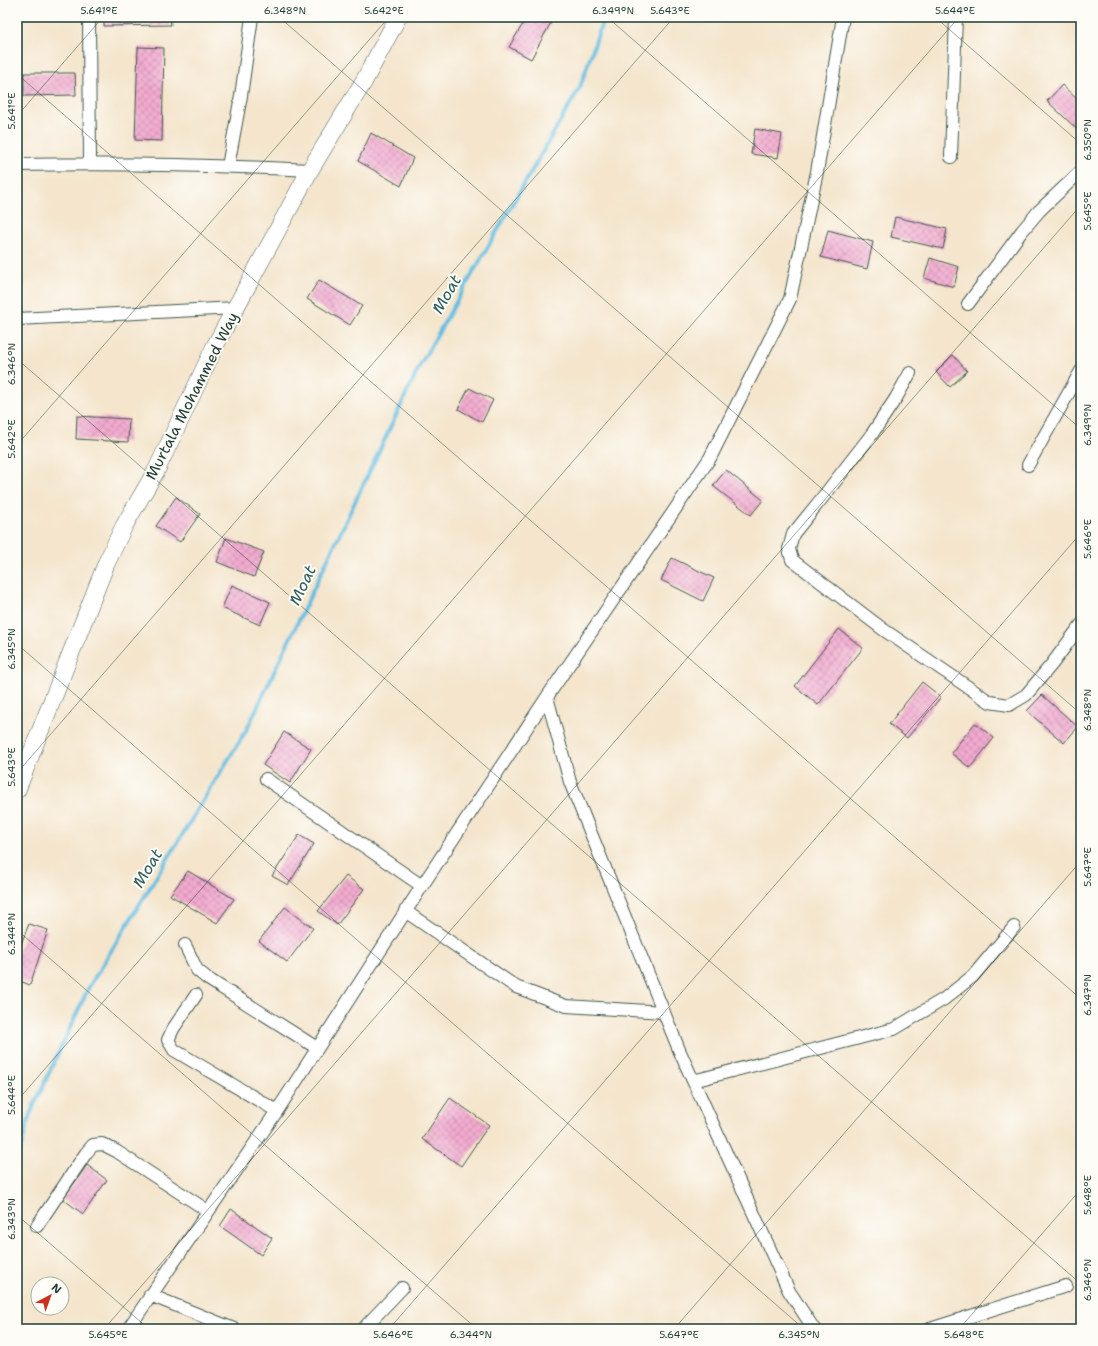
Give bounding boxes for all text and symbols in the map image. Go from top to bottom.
text: 5.641°E [81,4,117,17]
text: 6.348°N [264,4,306,17]
text: 5.642°E [364,4,404,17]
text: 6.349°N [592,4,634,17]
text: 5.643°E [650,4,690,17]
text: 5.644°E [935,4,975,17]
text: 5.641°E [5,93,18,129]
text: 6.350°N [1081,119,1094,161]
text: 5.645°E [1081,191,1094,231]
water label: Moat [427,271,466,318]
street label: Murtala Mohammed Way [141,309,243,483]
text: 6.346°N [5,343,18,385]
text: 6.349°N [1081,404,1094,446]
text: 5.642°E [5,419,18,459]
text: 5.646°E [1081,519,1094,559]
water label: Moat [284,562,321,609]
text: 6.345°N [5,628,18,670]
text: 6.348°N [1081,689,1094,731]
text: 5.643°E [5,747,18,787]
water label: Moat [128,845,167,892]
text: 5.647°E [1081,847,1094,887]
text: 6.344°N [5,913,18,955]
text: 6.347°N [1081,974,1094,1016]
text: 5.644°E [5,1075,18,1115]
text: 5.648°E [1081,1175,1094,1215]
text: 6.343°N [5,1198,18,1240]
text: 6.346°N [1081,1259,1094,1301]
north arrow [30,1276,70,1316]
text: N [48,1280,65,1298]
text: 5.645°E [88,1328,128,1341]
text: 5.646°E [373,1328,413,1341]
text: 6.344°N [450,1328,492,1341]
text: 5.647°E [659,1328,699,1341]
text: 6.345°N [778,1328,820,1341]
text: 5.648°E [944,1328,984,1341]

